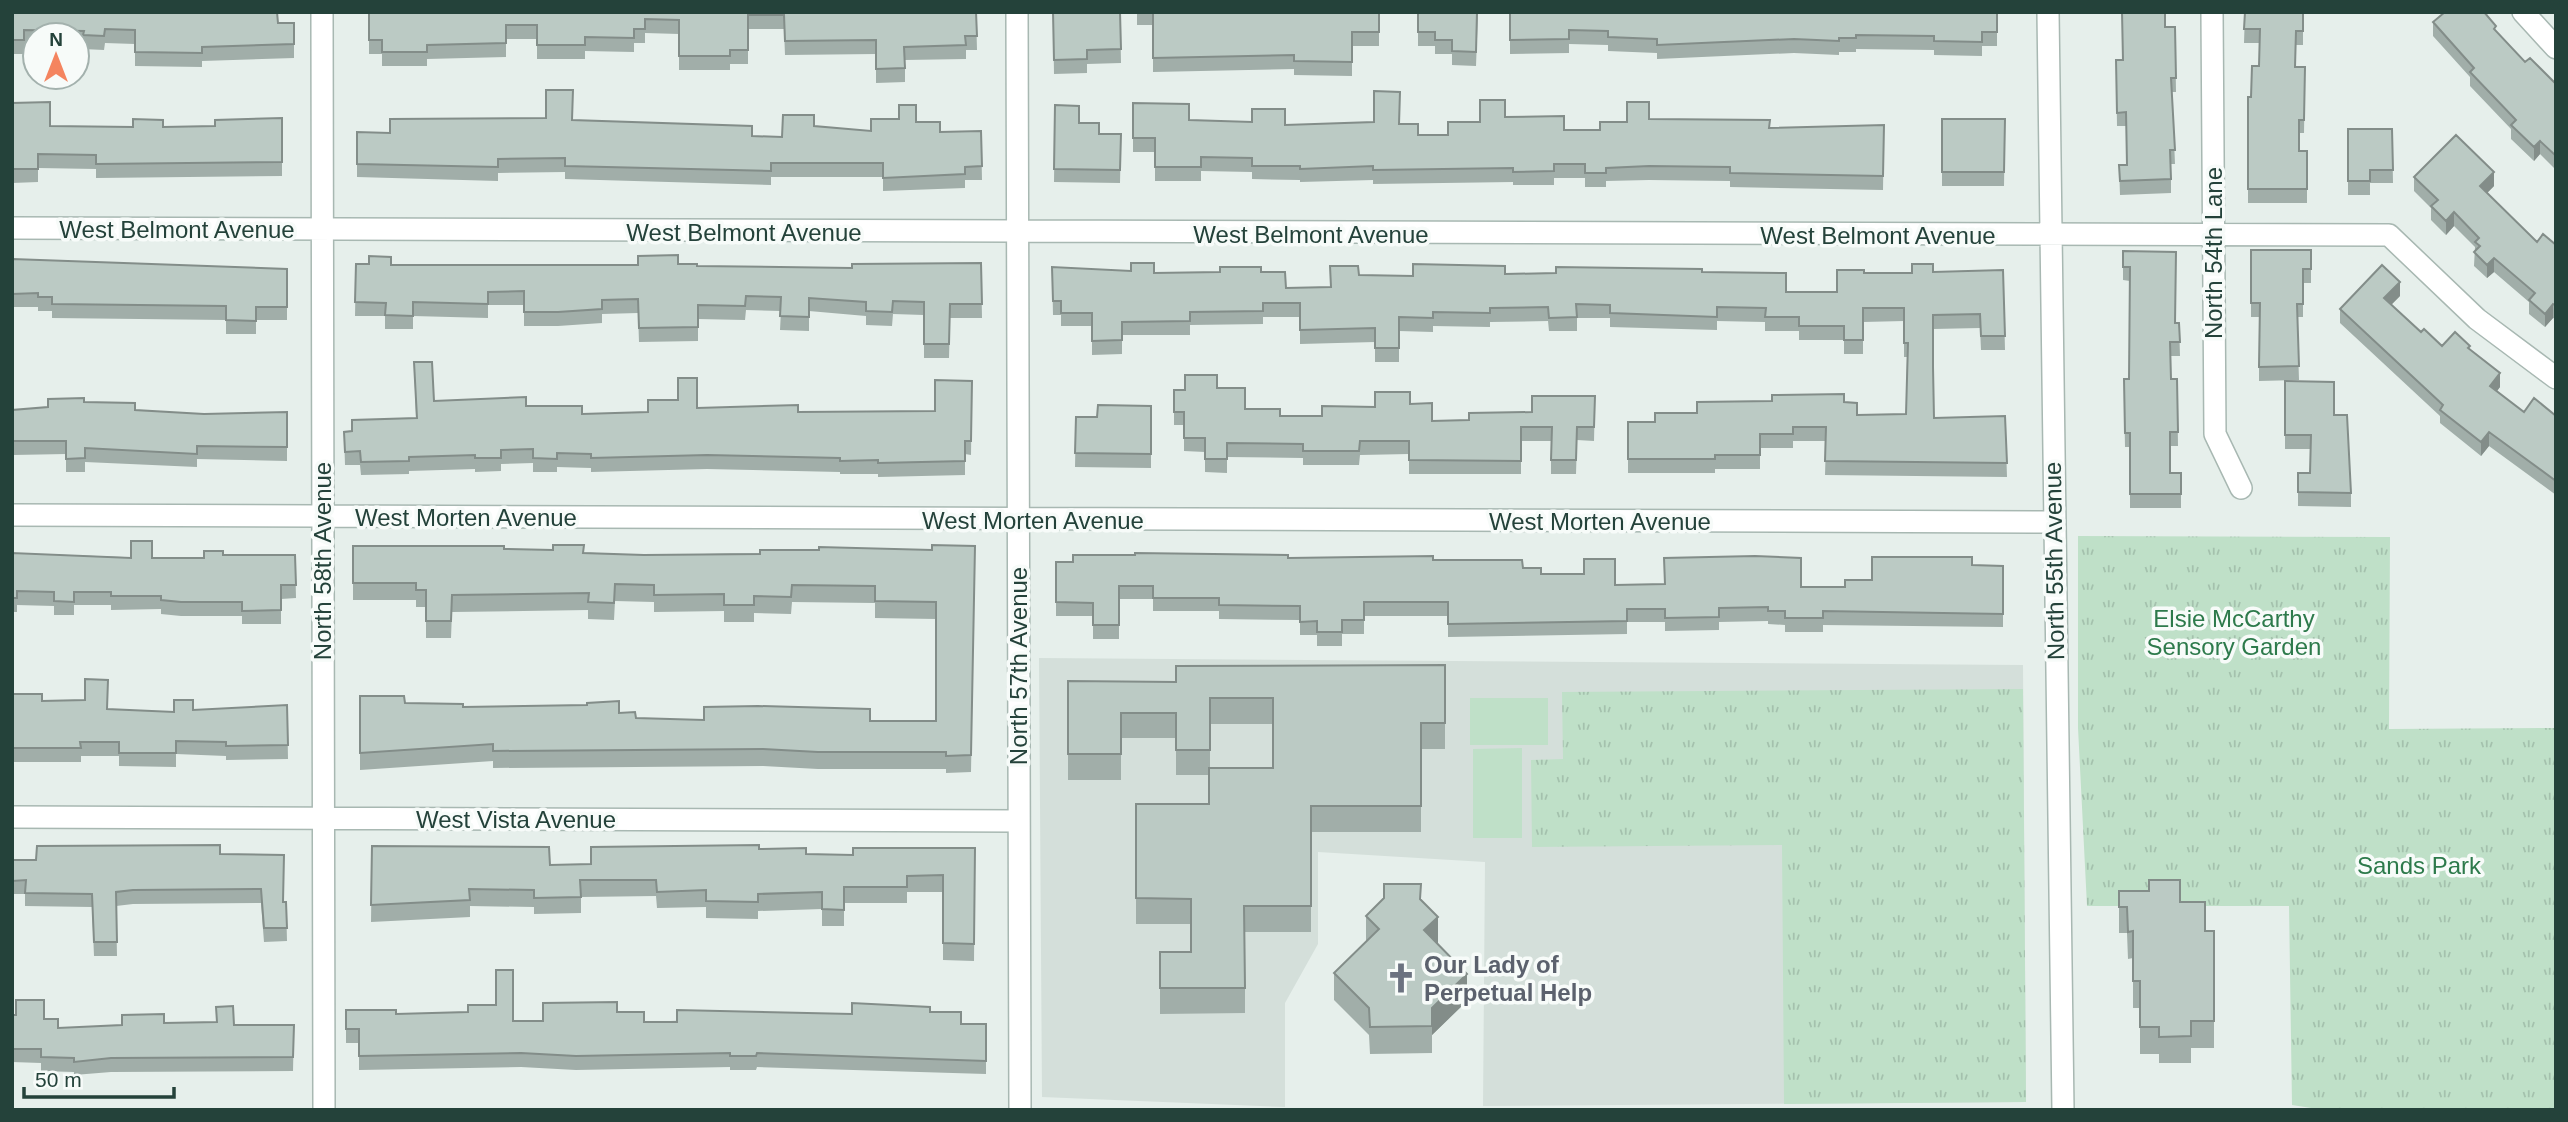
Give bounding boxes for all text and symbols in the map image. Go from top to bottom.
north arrow [21,21,91,91]
text: N [49,29,63,50]
street label: North 54th Lane [2200,167,2227,339]
street label: West Belmont Avenue [59,216,295,243]
street label: West Belmont Avenue [626,219,862,246]
street label: West Belmont Avenue [1193,221,1429,248]
street label: West Belmont Avenue [1760,222,1996,249]
street label: North 58th Avenue [309,462,336,660]
street label: North 55th Avenue [2039,462,2069,660]
street label: West Morten Avenue [355,504,577,531]
street label: West Morten Avenue [922,507,1144,534]
street label: West Morten Avenue [1489,508,1711,535]
street label: North 57th Avenue [1005,567,1032,765]
park label: Elsie McCarthy Sensory Garden [2147,605,2321,660]
street label: West Vista Avenue [416,806,616,833]
park label: Sands Park [2357,852,2482,879]
place label: Our Lady of Perpetual Help [1424,951,1592,1006]
church icon: Our Lady of Perpetual Help [1384,961,1418,995]
scale bar [24,1056,175,1100]
text: 50 m [35,1068,82,1091]

